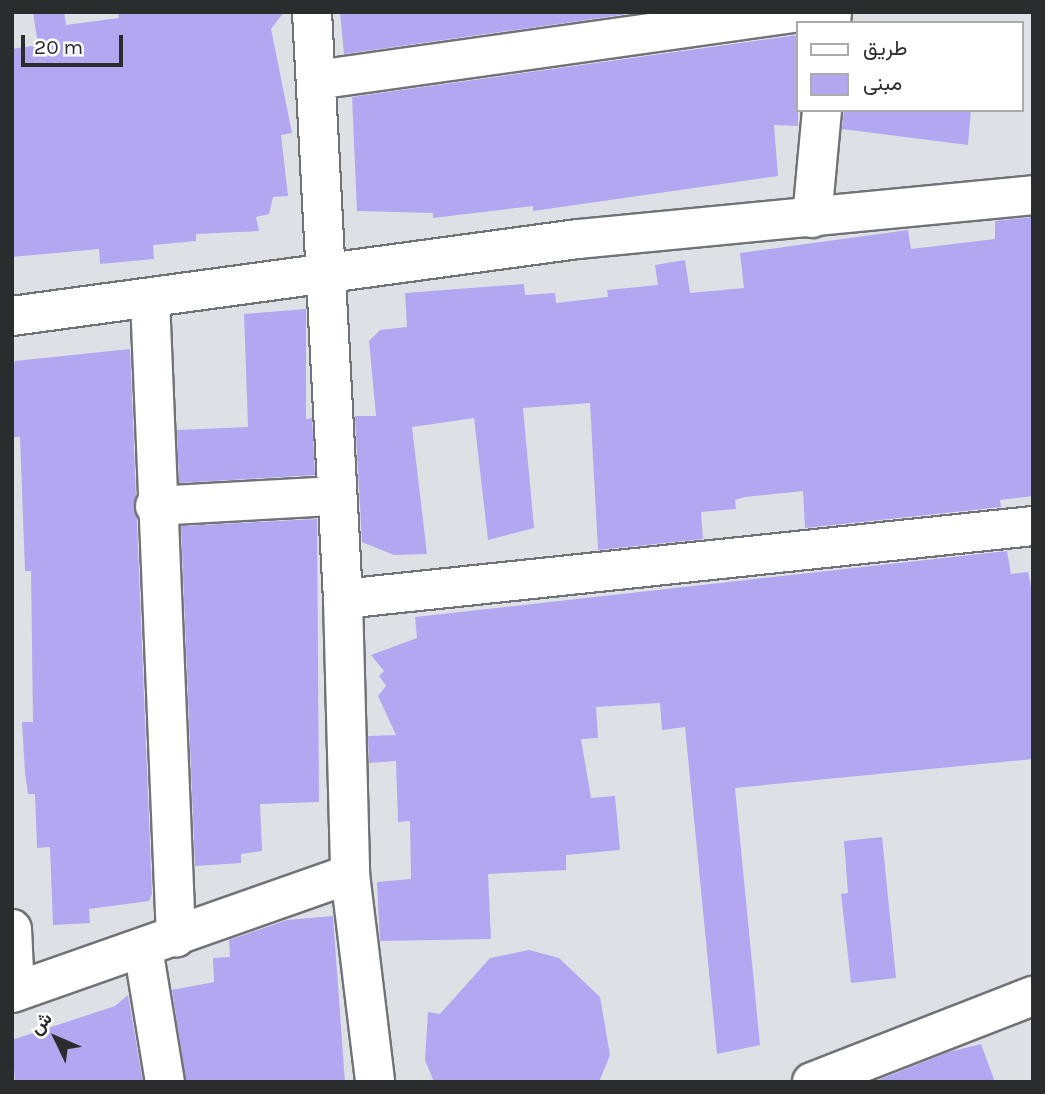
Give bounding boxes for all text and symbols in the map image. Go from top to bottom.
scale bar [24,21,126,65]
legend [796,21,1024,112]
text: 20 m [34,35,83,59]
text: طريق [863,36,908,60]
text: مبنى [863,71,902,95]
north arrow [21,1003,91,1073]
text: ش [25,1008,57,1039]

